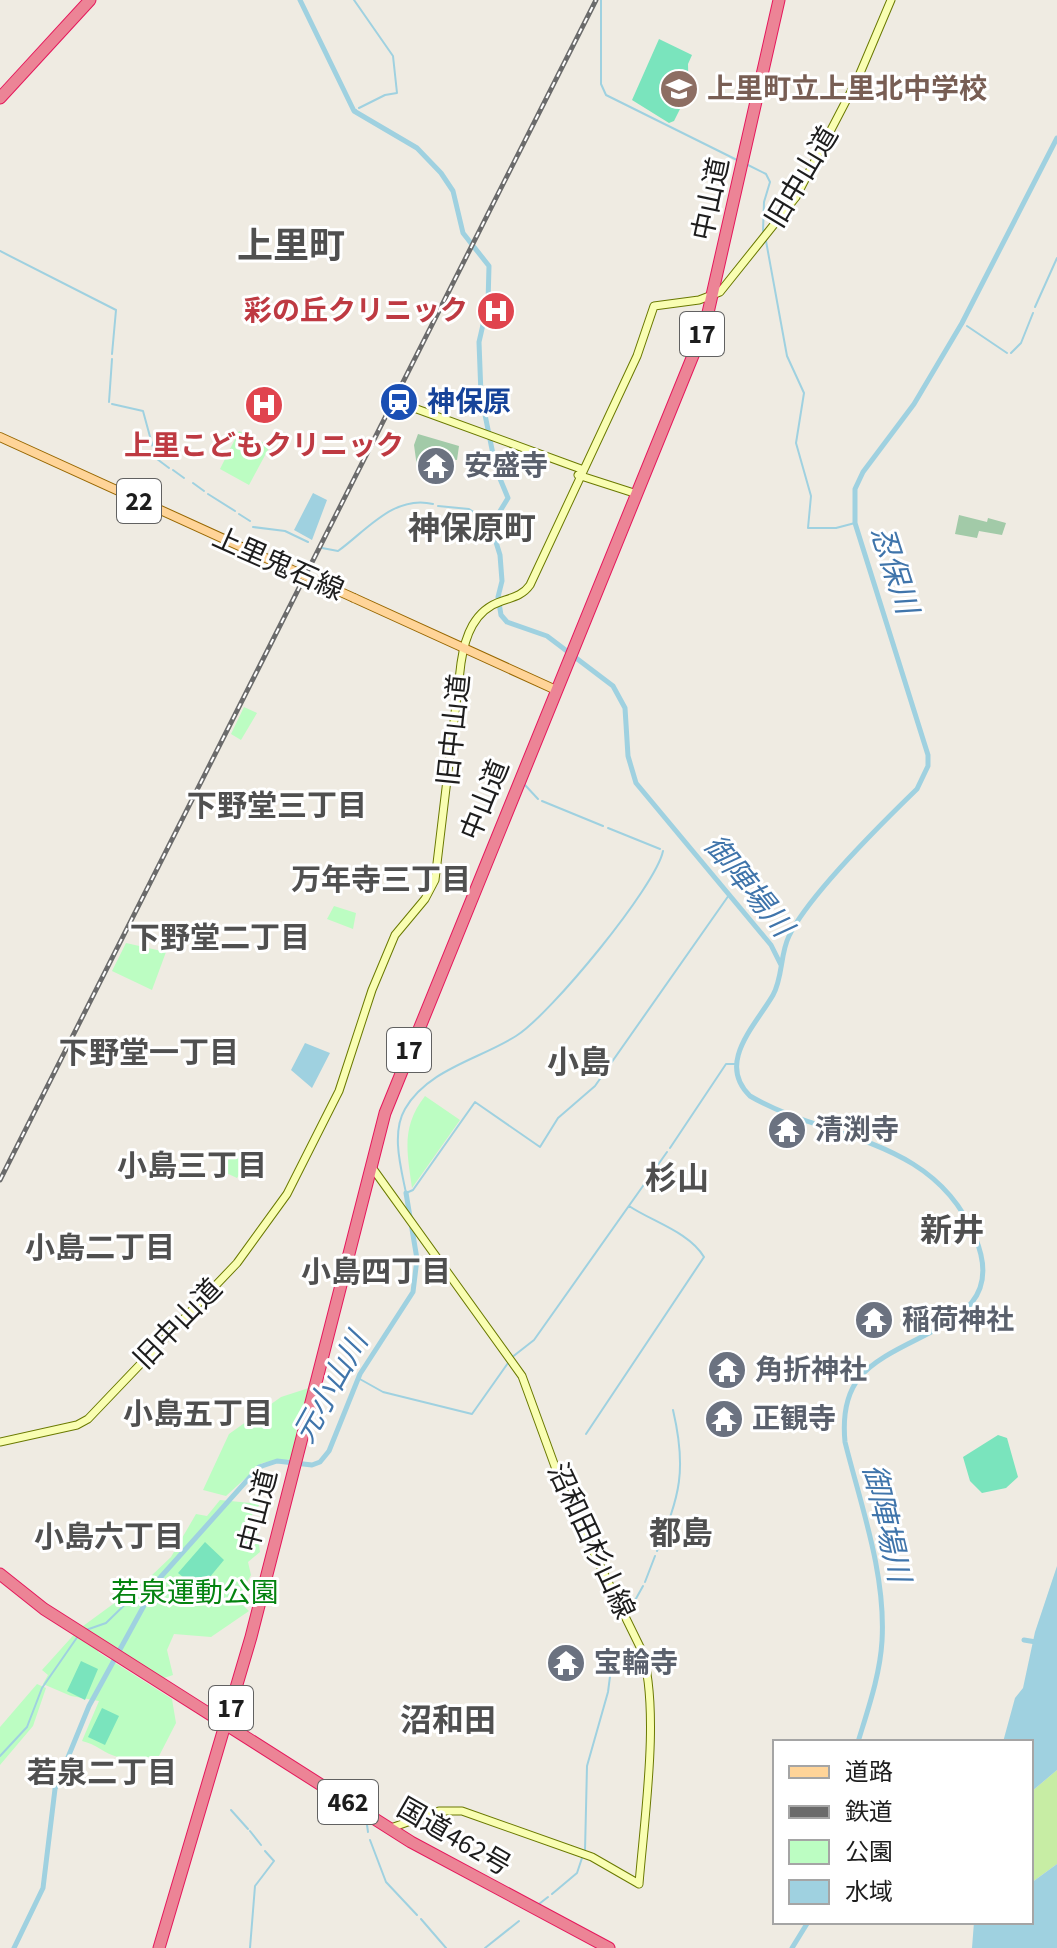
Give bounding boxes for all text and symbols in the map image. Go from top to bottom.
school or university icon: 上里町立上里北中学校 [658,68,700,110]
place label: 上里町立上里北中学校 [707,69,987,109]
street label: 旧中山道 [756,119,848,235]
street label: 中山道 [683,154,739,244]
district label: 上里町 [237,221,345,272]
hospital icon: 彩の丘クリニック [475,290,517,332]
place label: 彩の丘クリニック [244,291,468,331]
road number: 17 [680,312,724,356]
station icon: 神保原 [378,381,420,423]
place label: 神保原 [427,382,511,422]
hospital icon: 上里こどもクリニック [243,384,285,426]
place label: 上里こどもクリニック [124,426,404,466]
temple icon: 安盛寺 [415,445,457,487]
place label: 安盛寺 [464,446,548,486]
road number: 22 [117,479,161,523]
district label: 神保原町 [408,506,536,552]
street label: 上里鬼石線 [206,517,350,611]
water label: 忍保川 [860,521,929,622]
street label: 旧中山道 [428,672,480,788]
street label: 中山道 [451,754,519,846]
district label: 下野堂三丁目 [187,785,367,828]
water label: 御陣場川 [694,826,804,948]
district label: 万年寺三丁目 [291,859,471,902]
district label: 下野堂二丁目 [130,917,310,960]
road number: 17 [387,1028,431,1072]
district label: 下野堂一丁目 [59,1032,239,1075]
district label: 小島 [547,1040,611,1086]
temple icon: 清渕寺 [766,1109,808,1151]
place label: 清渕寺 [815,1110,899,1150]
district label: 小島三丁目 [117,1145,267,1188]
district label: 杉山 [645,1156,709,1202]
district label: 新井 [920,1208,984,1254]
district label: 小島二丁目 [25,1227,175,1270]
district label: 小島四丁目 [301,1251,451,1294]
street label: 旧中山道 [125,1270,231,1378]
temple icon: 稲荷神社 [853,1299,895,1341]
place label: 稲荷神社 [902,1300,1014,1340]
water label: 元小山川 [283,1322,380,1451]
temple icon: 角折神社 [706,1349,748,1391]
place label: 角折神社 [755,1350,867,1390]
district label: 小島五丁目 [123,1393,273,1436]
temple icon: 正観寺 [703,1398,745,1440]
place label: 正観寺 [752,1399,836,1439]
street label: 沼和田杉山線 [537,1456,645,1626]
water label: 御陣場川 [852,1460,921,1589]
street label: 中山道 [228,1465,288,1557]
district label: 都島 [649,1511,713,1557]
district label: 小島六丁目 [34,1516,184,1559]
park label: 若泉運動公園 [111,1573,279,1613]
temple icon: 宝輪寺 [545,1642,587,1684]
place label: 宝輪寺 [594,1643,678,1683]
road number: 17 [209,1686,253,1730]
district label: 沼和田 [400,1698,496,1744]
legend [773,1740,1033,1924]
district label: 若泉二丁目 [27,1752,177,1795]
text: 道路 [845,1755,893,1790]
road number: 462 [318,1780,378,1824]
street label: 国道462号 [390,1788,518,1886]
text: 鉄道 [845,1795,893,1830]
text: 公園 [845,1835,893,1870]
text: 水域 [845,1875,893,1910]

